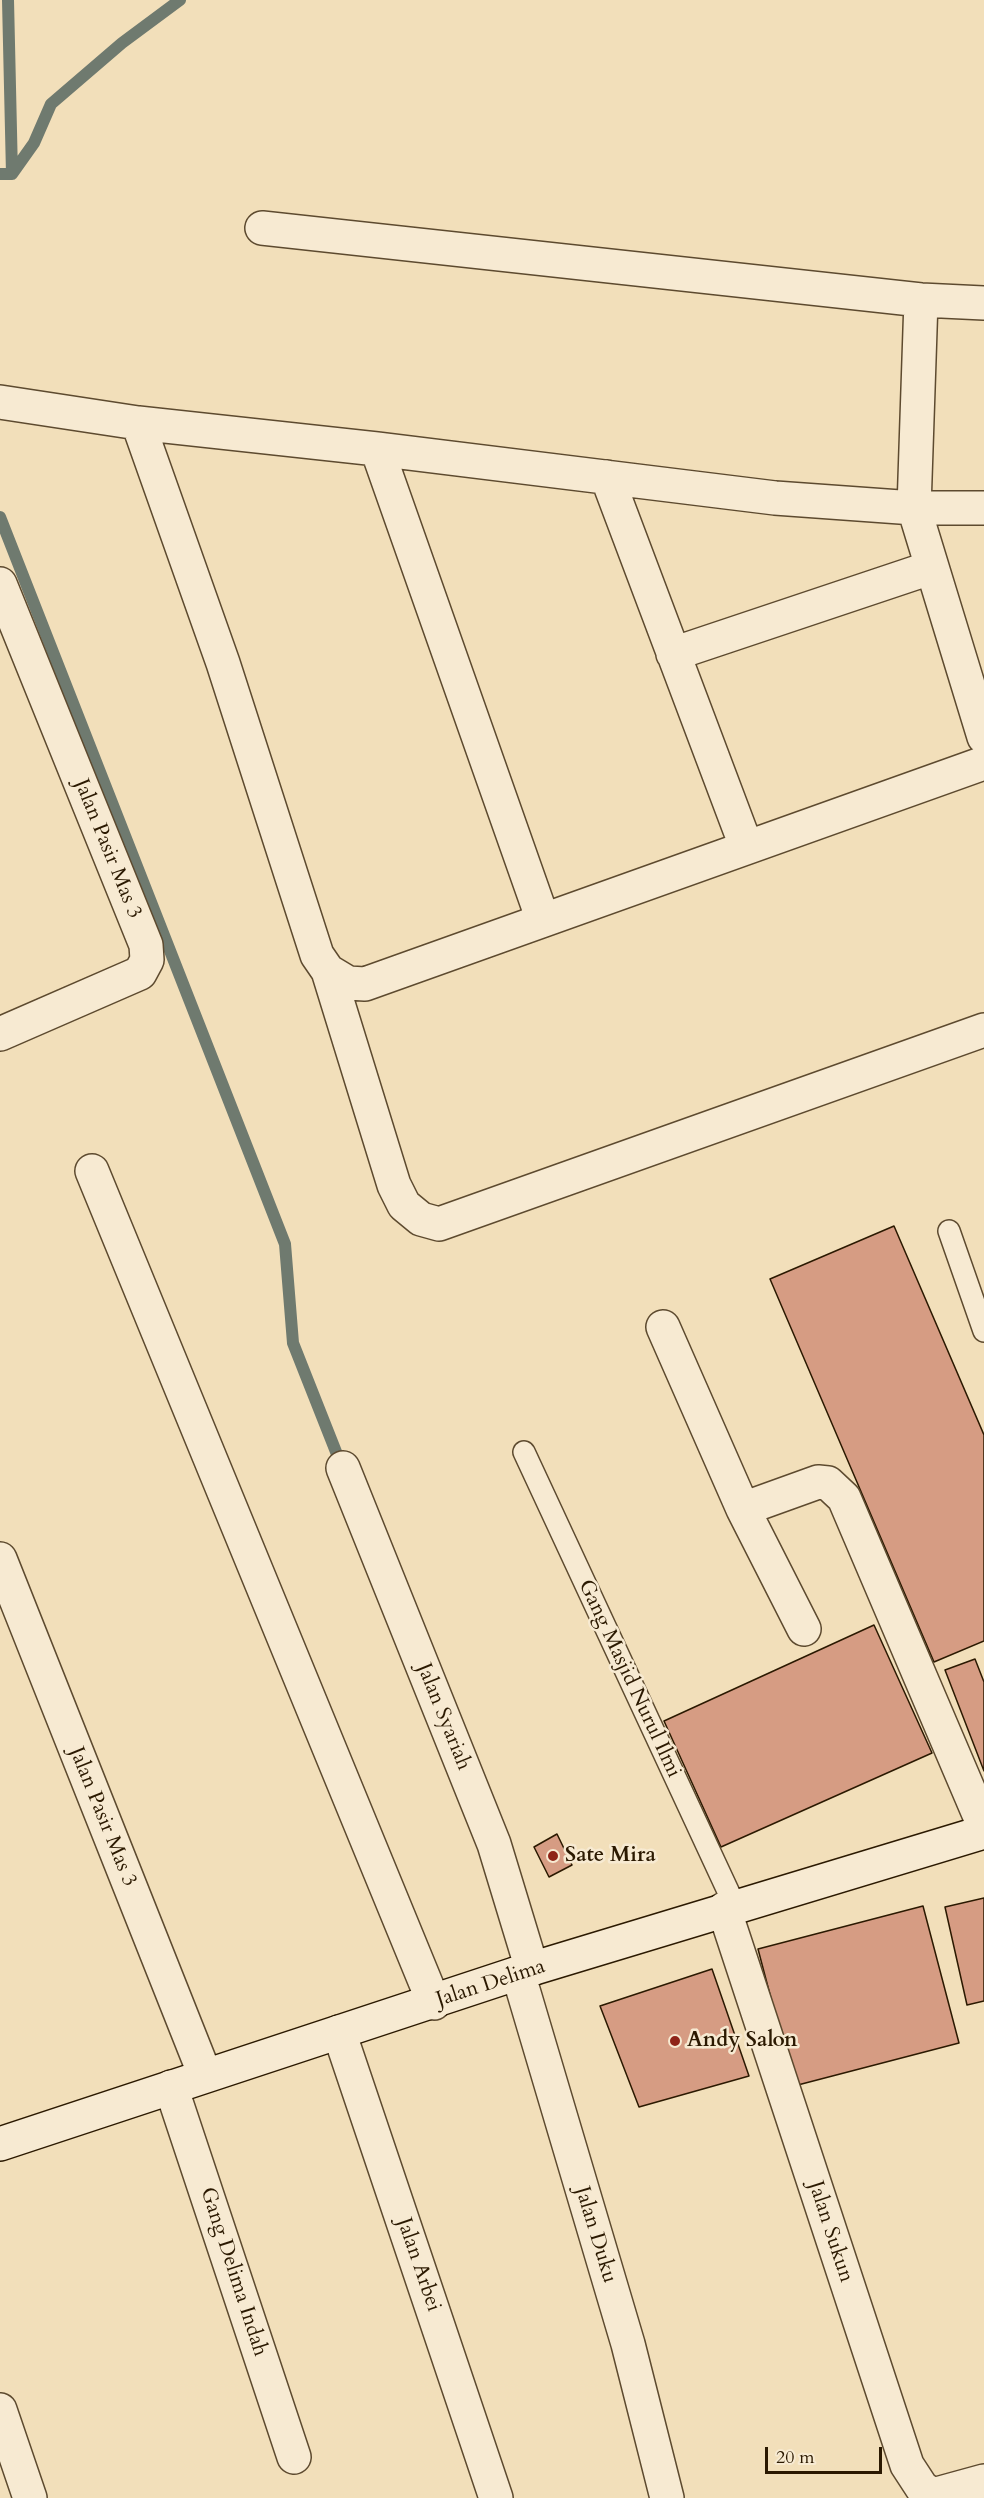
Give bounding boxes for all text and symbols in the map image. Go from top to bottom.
street label: Jalan Pasir Mas 3 [68,776,146,922]
street label: Gang Masjid Nurul Ilmi [572,1576,686,1782]
street label: Jalan Syariah [410,1660,476,1774]
street label: Jalan Pasir Mas 3 [63,1744,141,1890]
place label: Sate Mira [565,1843,656,1869]
marker: Sate Mira [546,1849,560,1863]
street label: Jalan Delima [433,1955,549,2013]
place label: Andy Salon [687,2028,797,2054]
marker: Andy Salon [668,2034,682,2048]
street label: Jalan Sukun [802,2178,858,2286]
street label: Gang Delima Indah [194,2184,272,2360]
street label: Jalan Duku [568,2184,622,2286]
street label: Jalan Arbei [390,2215,446,2315]
scale bar [768,2435,885,2473]
text: 20 m [776,2445,815,2470]

